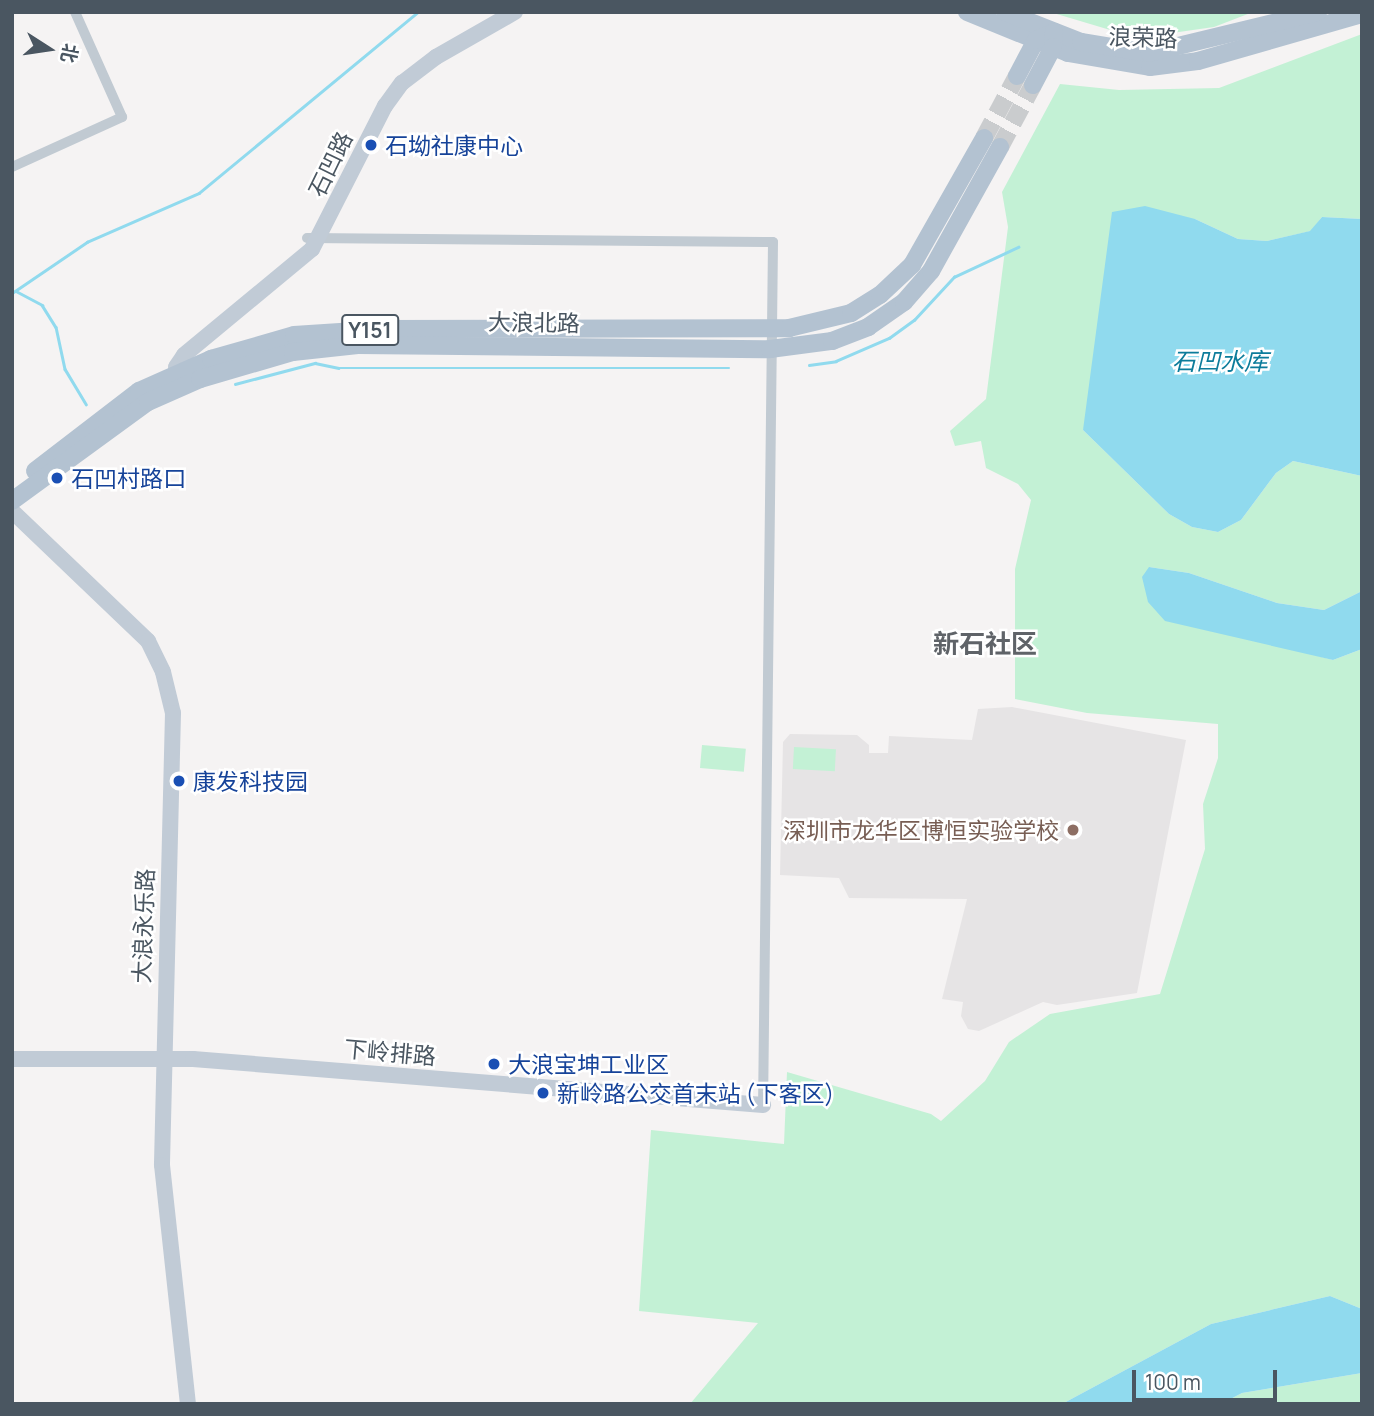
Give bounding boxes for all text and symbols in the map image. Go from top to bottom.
north arrow [14,14,84,84]
street label: 浪荣路 [1108,22,1178,52]
text: 北 [55,41,84,65]
street label: 石凹路 [302,127,358,201]
place label: 石坳社康中心 [385,131,523,159]
marker: 石坳社康中心 [363,137,379,153]
street label: 大浪北路 [488,307,580,337]
road number: Y151 [340,312,400,348]
water label: 石凹水库 [1172,347,1268,375]
place label: 石凹村路口 [71,464,186,492]
marker: 石凹村路口 [49,470,65,486]
district label: 新石社区 [933,628,1037,660]
place label: 康发科技园 [193,767,308,795]
marker: 康发科技园 [171,773,187,789]
place label: 深圳市龙华区博恒实验学校 [783,816,1059,844]
marker: 深圳市龙华区博恒实验学校 [1065,822,1081,838]
street label: 大浪永乐路 [127,868,159,984]
street label: 下岭排路 [343,1034,437,1070]
place label: 大浪宝坤工业区 [508,1050,669,1078]
marker: 大浪宝坤工业区 [486,1056,502,1072]
place label: 新岭路公交首末站 (下客区) [557,1079,834,1107]
marker: 新岭路公交首末站 (下客区) [535,1085,551,1101]
scale bar [1136,1356,1281,1400]
text: 100 m [1145,1368,1201,1396]

